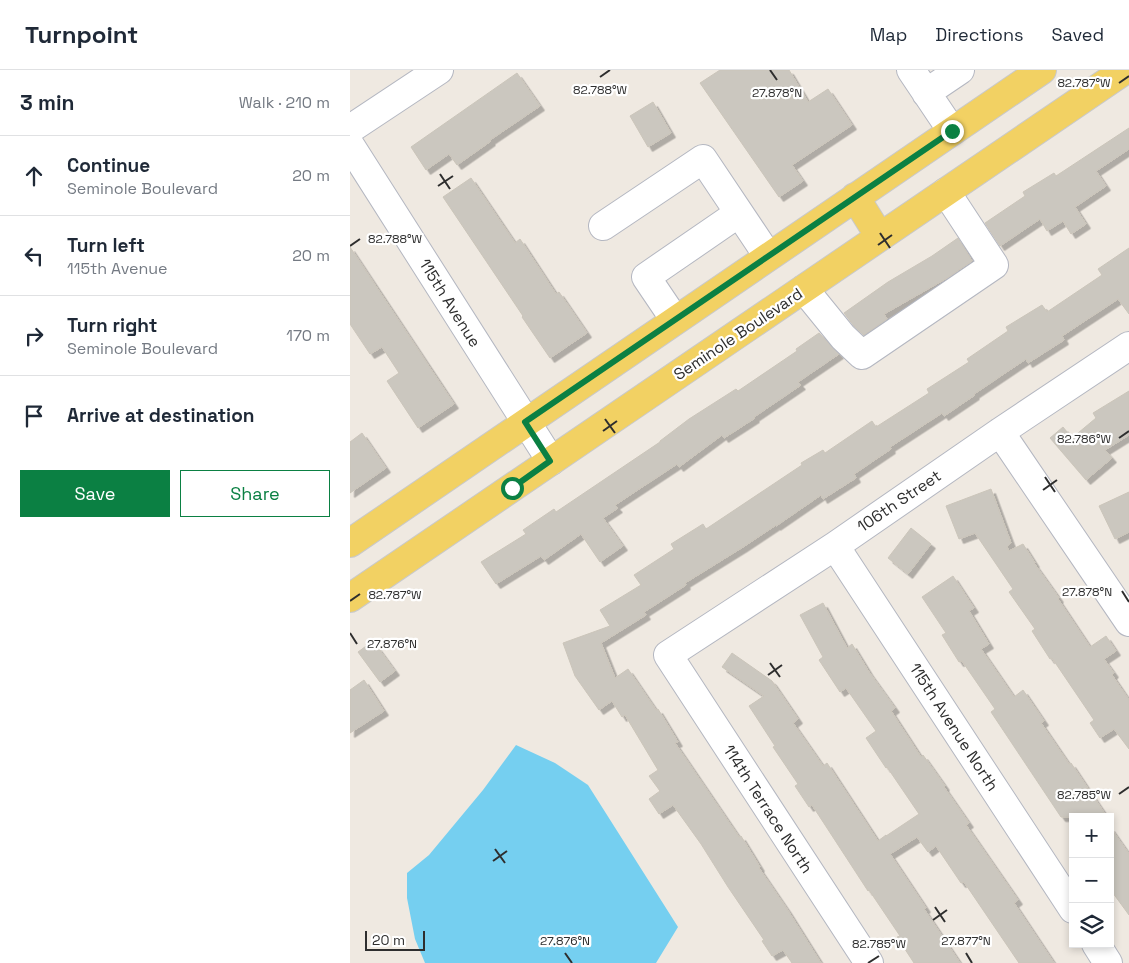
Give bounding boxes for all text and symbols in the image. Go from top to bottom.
text: Turnpoint [25,19,138,50]
text: Map [870,23,907,46]
text: Directions [935,23,1024,46]
text: Saved [1052,23,1104,46]
text: 82.787°W [1057,75,1111,91]
text: 82.788°W [573,82,628,98]
text: 27.878°N [752,85,802,101]
text: 3 min [20,89,75,116]
text: Walk · 210 m [239,92,330,113]
route end [941,120,964,143]
text: Continue [67,153,150,178]
icon: ahead [20,162,48,190]
text: 20 m [292,165,330,186]
text: Seminole Boulevard [67,178,218,199]
text: 82.788°W [368,231,423,247]
text: Turn left [67,233,145,258]
icon: left [20,242,48,270]
text: 20 m [292,245,330,266]
street label: 115th Avenue [414,255,486,351]
text: 115th Avenue [67,258,168,279]
street label: Seminole Boulevard [669,283,807,385]
text: Turn right [67,313,157,338]
icon: right [20,322,48,350]
text: 170 m [286,325,330,346]
text: Seminole Boulevard [67,338,218,359]
icon: arrive [20,402,48,430]
text: Arrive at destination [67,403,255,428]
text: 82.786°W [1057,431,1111,447]
street label: 106th Street [853,465,945,537]
button: Save [20,470,170,517]
button: Share [180,470,330,517]
route start [501,477,524,500]
text: 27.878°N [1062,584,1112,600]
text: 82.787°W [368,587,422,603]
text: 27.876°N [367,636,417,652]
street label: 115th Avenue North [905,659,1003,795]
street label: 114th Terrace North [719,741,817,877]
text: 82.785°W [1057,787,1111,803]
map controls [1069,813,1114,948]
button: + [1069,813,1114,858]
button: − [1069,858,1114,903]
button: layers [1069,903,1114,948]
scale bar [365,928,425,951]
text: 20 m [372,931,405,949]
text: 27.876°N [540,933,590,949]
text: 27.877°N [941,933,991,949]
text: 82.785°W [852,936,906,952]

